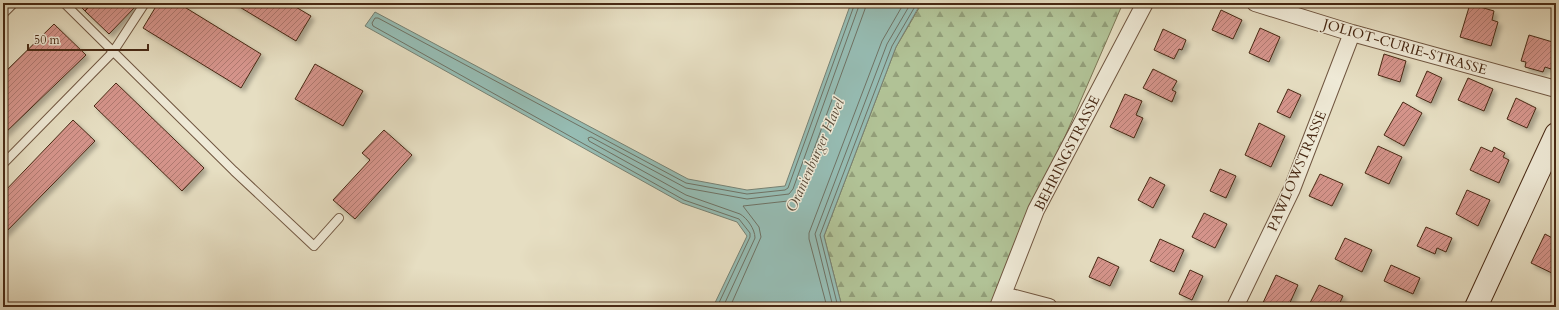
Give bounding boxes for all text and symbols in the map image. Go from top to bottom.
street label: JOLIOT-CURIE-STRASSE [1319,14,1490,80]
scale bar [28,26,148,52]
text: 50 m [34,32,61,48]
street label: BEHRINGSTRASSE [1030,92,1104,214]
water label: Oranienburger Havel [781,94,849,215]
street label: PAWLOWSTRASSE [1263,107,1331,234]

